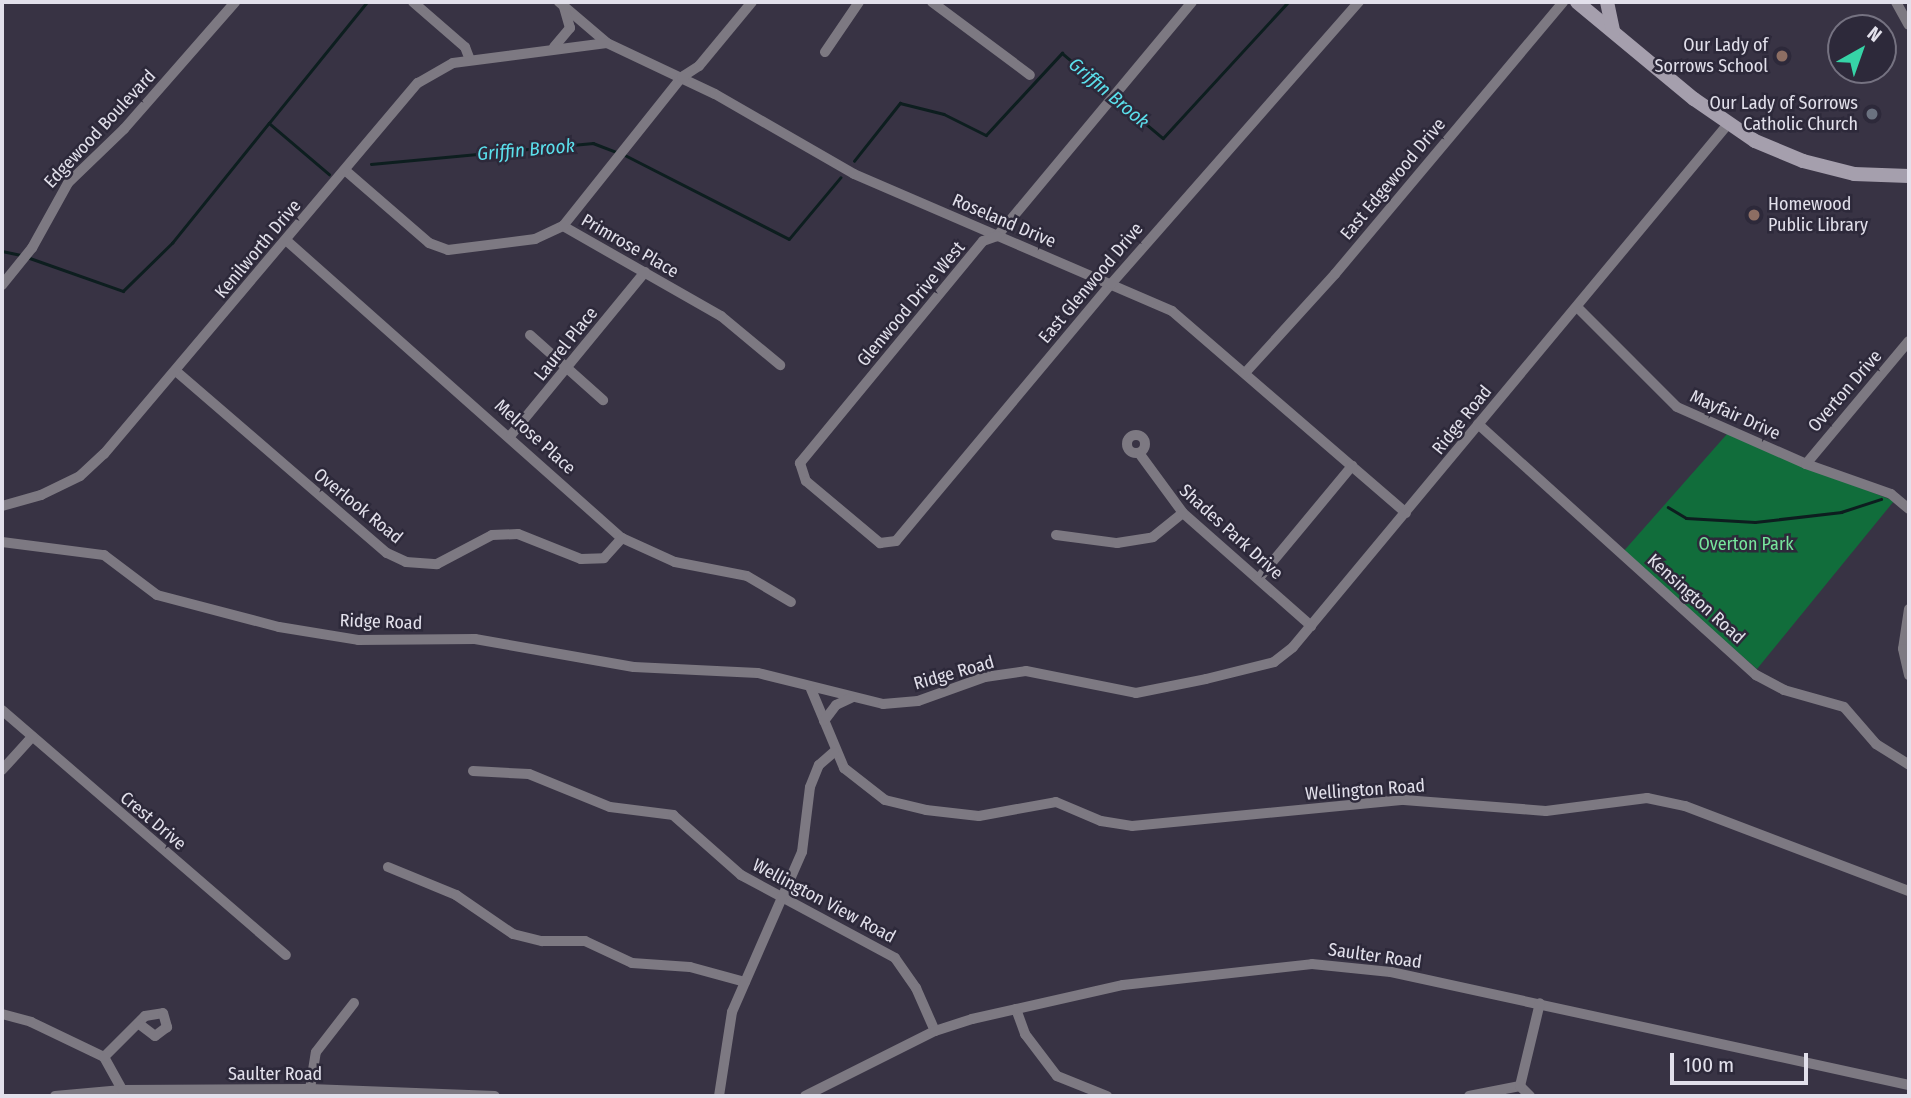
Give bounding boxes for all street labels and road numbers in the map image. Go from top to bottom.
street label: Edgewood Boulevard [40,65,160,193]
street label: East Edgewood Drive [1336,114,1450,244]
street label: Roseland Drive [949,189,1059,253]
street label: Kenilworth Drive [210,195,306,303]
street label: Primrose Place [578,209,682,283]
street label: East Glenwood Drive [1034,218,1148,348]
street label: Glenwood Drive West [853,237,969,371]
street label: Laurel Place [530,303,602,385]
street label: Overton Drive [1804,346,1886,436]
street label: Ridge Road [1428,381,1496,459]
street label: Mayfair Drive [1687,386,1783,444]
street label: Melrose Place [490,395,580,479]
street label: Overlook Road [309,464,407,548]
street label: Shades Park Drive [1175,480,1287,584]
street label: Kensington Road [1643,550,1749,648]
street label: Ridge Road [339,610,423,634]
street label: Ridge Road [911,651,997,695]
street label: Wellington Road [1304,775,1426,805]
street label: Crest Drive [116,787,190,855]
street label: Wellington View Road [749,854,899,948]
street label: Saulter Road [1327,939,1423,973]
street label: Saulter Road [228,1063,322,1085]

